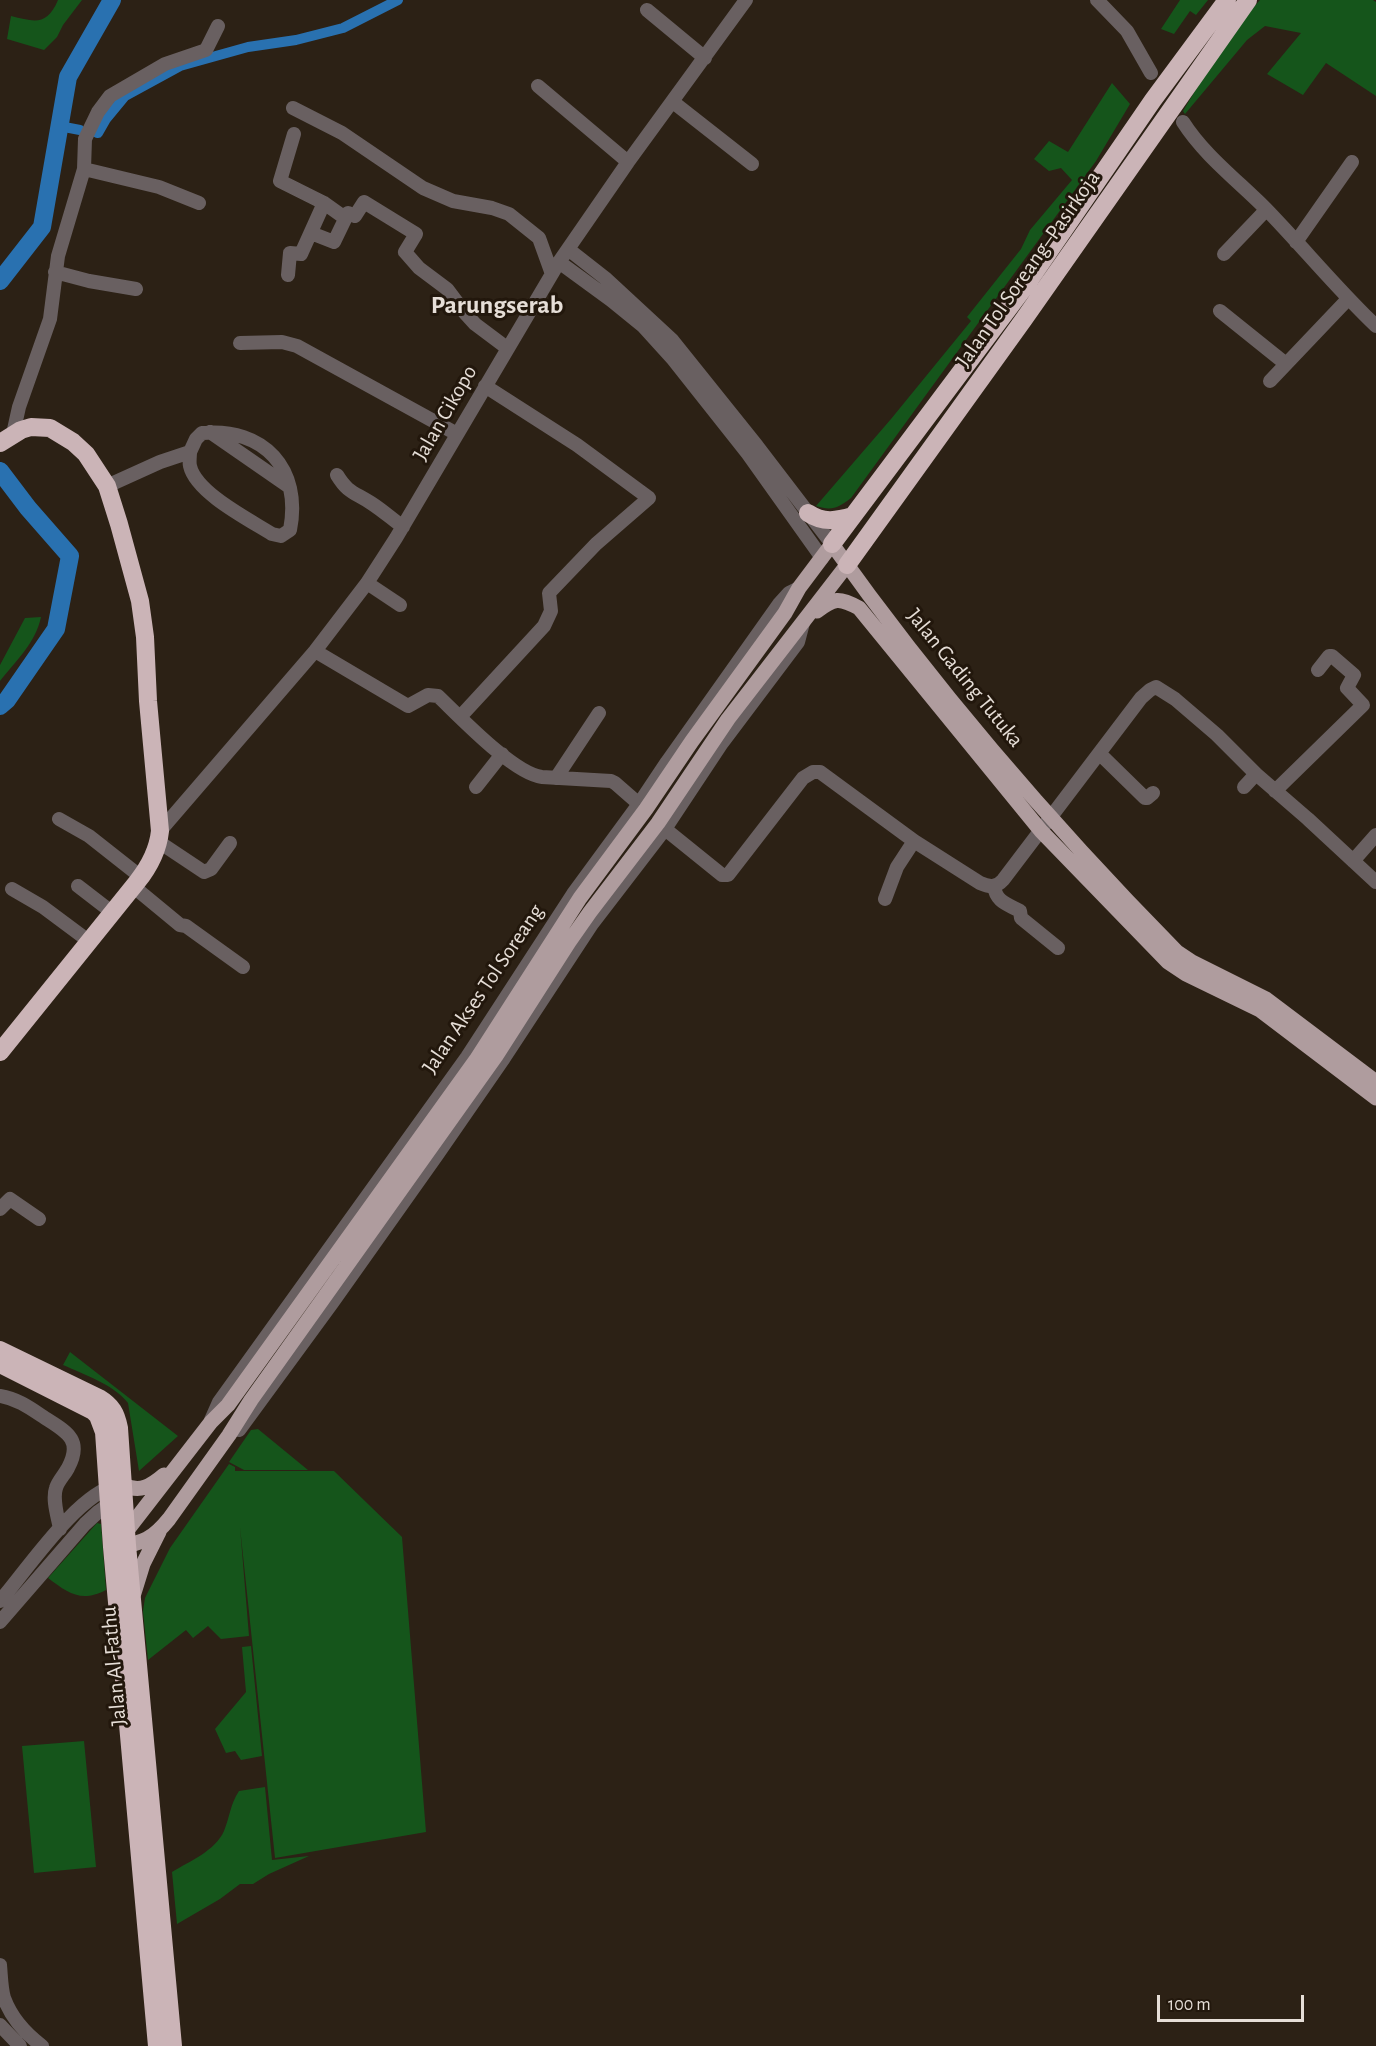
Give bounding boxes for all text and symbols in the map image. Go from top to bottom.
street label: Jalan Tol Soreang–Pasirkoja [950,166,1106,372]
district label: Parungserab [431,289,563,321]
street label: Jalan Cikopo [407,360,483,466]
street label: Jalan Gading Tutuka [901,603,1029,753]
street label: Jalan Akses Tol Soreang [417,899,549,1079]
street label: Jalan Al-Fathu [96,1605,132,1727]
scale bar [1160,1983,1307,2021]
text: 100 m [1168,1996,1211,2014]

